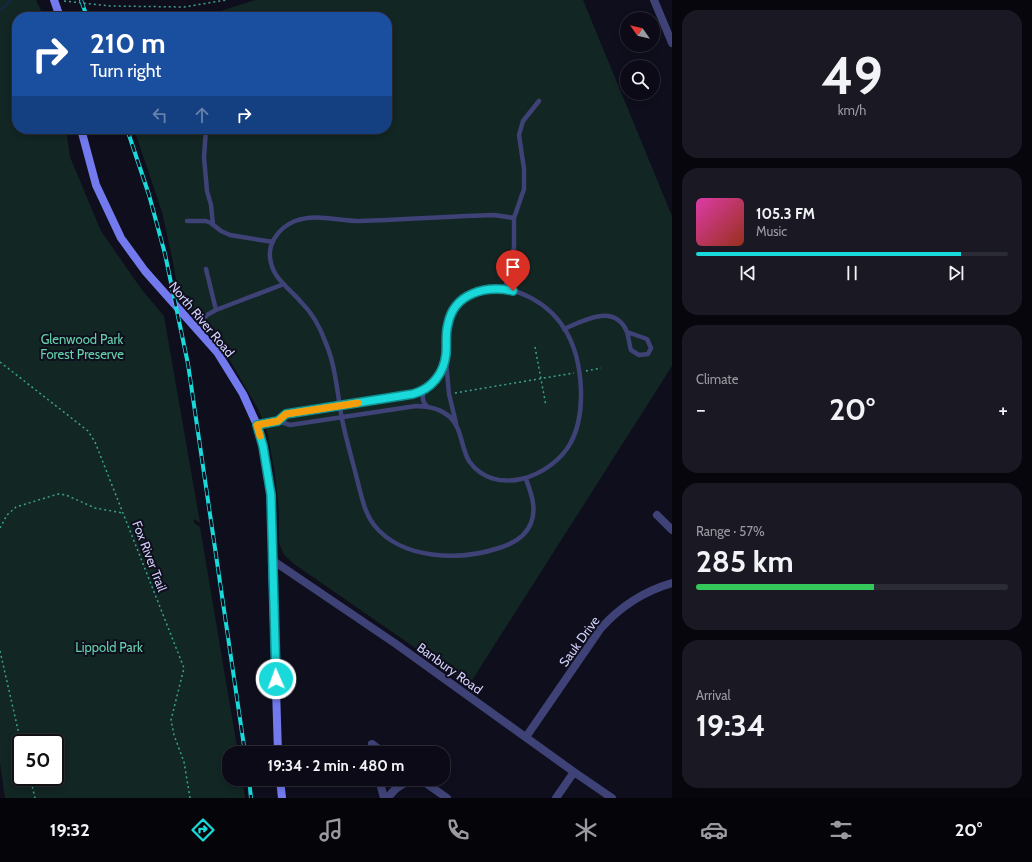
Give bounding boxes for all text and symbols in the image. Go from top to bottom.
north arrow [620,12,660,52]
map controls [620,12,660,100]
text: 210 m [90,26,166,60]
icon: right [24,28,76,80]
text: 49 [821,44,883,107]
text: Turn right [90,60,161,82]
button: search [620,60,660,100]
text: km/h [838,102,866,118]
icon: left [149,104,171,126]
icon: ahead [191,104,213,126]
icon: right [233,104,255,126]
text: 105.3 FM [756,205,815,223]
text: Music [756,223,787,239]
pin [496,250,530,291]
icon: arrive [502,256,524,278]
icon: previous [737,262,759,284]
icon: pause [841,262,863,284]
icon: next [945,262,967,284]
street label: North River Road [166,278,238,360]
park label: Glenwood Park Forest Preserve [40,331,124,362]
text: Climate [696,371,738,387]
text: 20° [829,391,875,428]
text: − [696,396,706,423]
text: + [998,396,1008,423]
street label: Fox River Trail [129,518,171,594]
text: Range · 57% [696,523,765,539]
text: 285 km [696,543,793,580]
street label: Sauk Drive [555,612,603,669]
park label: Lippold Park [75,639,143,655]
street label: Banbury Road [414,639,486,697]
position arrow [255,658,297,700]
text: Arrival [696,687,731,703]
text: 19:34 [696,707,765,744]
speed limit sign: 50 [12,734,64,786]
text: 19:34 · 2 min · 480 m [268,757,404,775]
icon: directions [189,816,217,844]
icon: music [317,816,345,844]
icon: phone [444,816,472,844]
icon: climate [572,816,600,844]
icon: car [700,816,728,844]
icon: filters [827,816,855,844]
text: 19:32 [50,819,90,841]
text: 20° [955,819,982,841]

